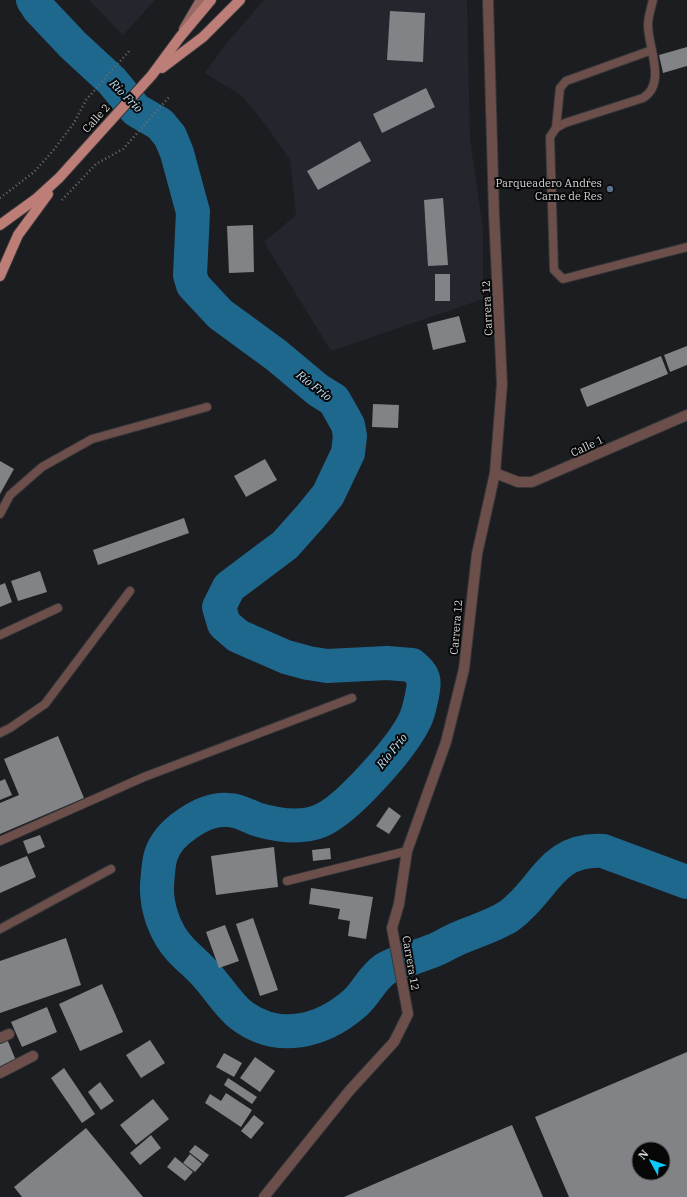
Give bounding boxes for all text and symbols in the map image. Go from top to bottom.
water label: Río Frío [106,75,146,115]
street label: Calle 2 [79,100,113,136]
place label: Parqueadero Andŕes Carne de Res [495,176,602,203]
marker: Parqueadero Andŕes Carne de Res [605,184,615,194]
street label: Carrera 12 [479,280,495,336]
water label: Río Frío [293,366,335,404]
street label: Calle 1 [568,432,606,460]
street label: Carrera 12 [447,599,465,655]
water label: Río Frío [372,730,410,772]
street label: Carrera 12 [399,935,423,991]
north arrow [631,1141,671,1181]
text: N [635,1147,652,1162]

